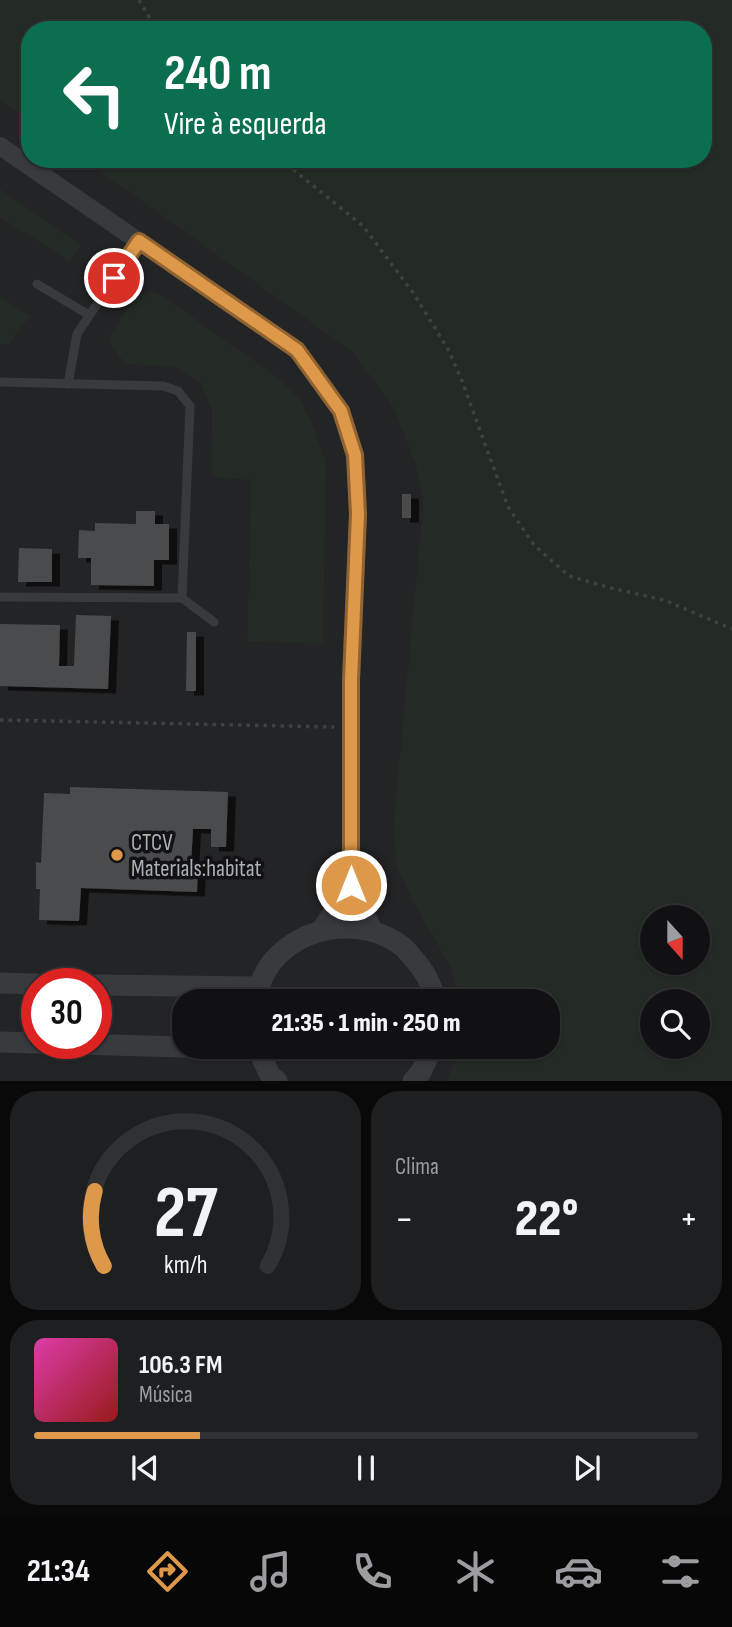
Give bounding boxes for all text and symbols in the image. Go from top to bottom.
text: 240 m [164,45,272,104]
icon: left [49,49,140,140]
text: Vire à esquerda [164,105,327,144]
pin [84,248,144,308]
icon: arrive [95,259,133,297]
place label: CTCV Materials:habitat [131,829,262,883]
marker: CTCV Materials:habitat [109,847,125,863]
position arrow [314,848,388,922]
north arrow [640,905,710,975]
map controls [640,905,710,1059]
speed limit sign: 30 [21,968,112,1059]
button: search [640,989,710,1059]
text: 21:35 · 1 min · 250 m [272,1008,460,1039]
text: Clima [395,1153,439,1181]
text: 27 [154,1171,218,1259]
text: 22° [515,1188,578,1251]
text: − [395,1197,414,1242]
text: + [679,1197,698,1242]
text: km/h [164,1250,207,1281]
text: 106.3 FM [139,1350,222,1381]
text: Música [139,1381,193,1409]
icon: previous [126,1449,164,1487]
icon: pause [347,1449,385,1487]
icon: next [568,1449,606,1487]
icon: directions [143,1547,192,1596]
icon: music [246,1547,295,1596]
icon: phone [348,1547,397,1596]
icon: climate [451,1547,500,1596]
icon: car [554,1547,603,1596]
icon: filters [656,1547,705,1596]
text: 21:34 [27,1552,90,1591]

